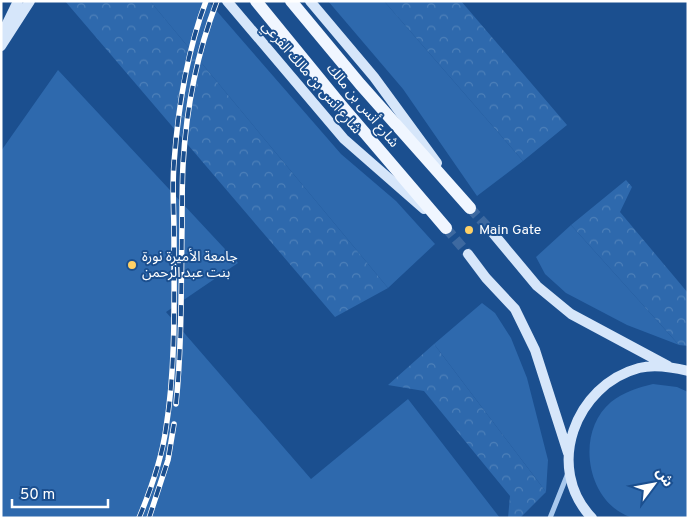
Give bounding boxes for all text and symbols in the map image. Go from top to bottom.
street label: شارع انس بن مالك الفرعي [256,18,365,139]
street label: شارع أنس بن مالك [321,60,403,152]
place label: Main Gate [479,222,541,239]
marker: Main Gate [463,224,475,236]
place label: جامعة الأميرة نورة بنت عبد الرحمن [142,248,238,282]
marker: جامعة الأميرة نورة بنت عبد الرحمن [126,259,138,271]
north arrow [629,459,679,509]
text: ش [651,465,676,491]
scale bar [12,476,109,508]
text: 50 m [20,486,55,505]

